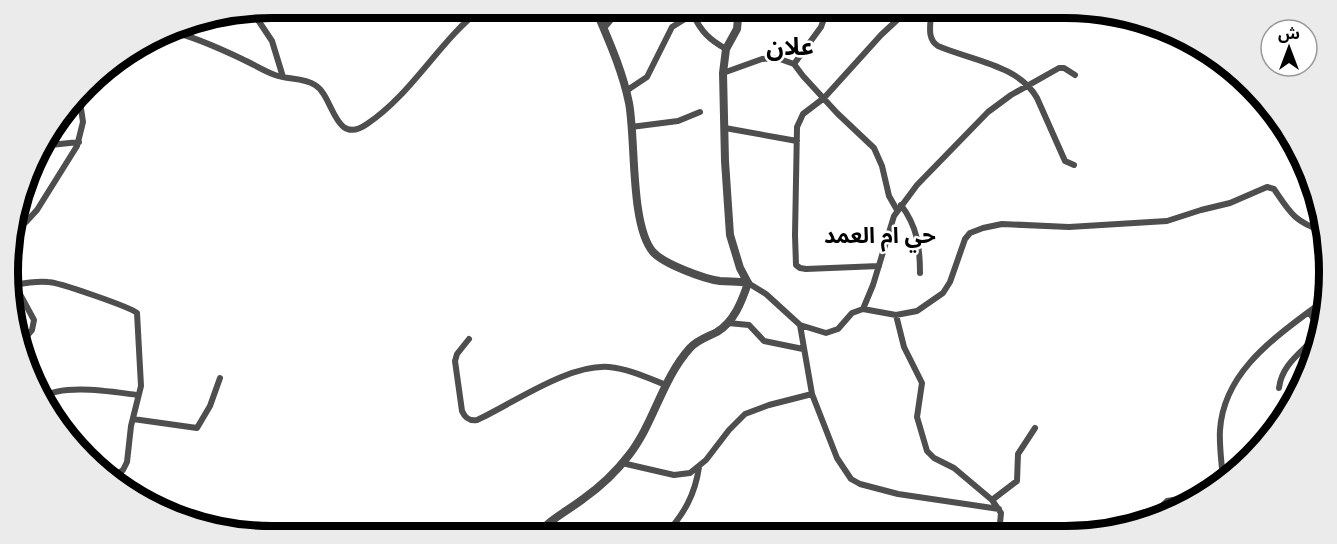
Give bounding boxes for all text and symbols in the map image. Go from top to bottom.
north arrow [1259,18,1319,78]
text: ش [1278,24,1300,44]
district label: علان [766,33,814,62]
district label: حي ام العمد [824,223,936,253]

